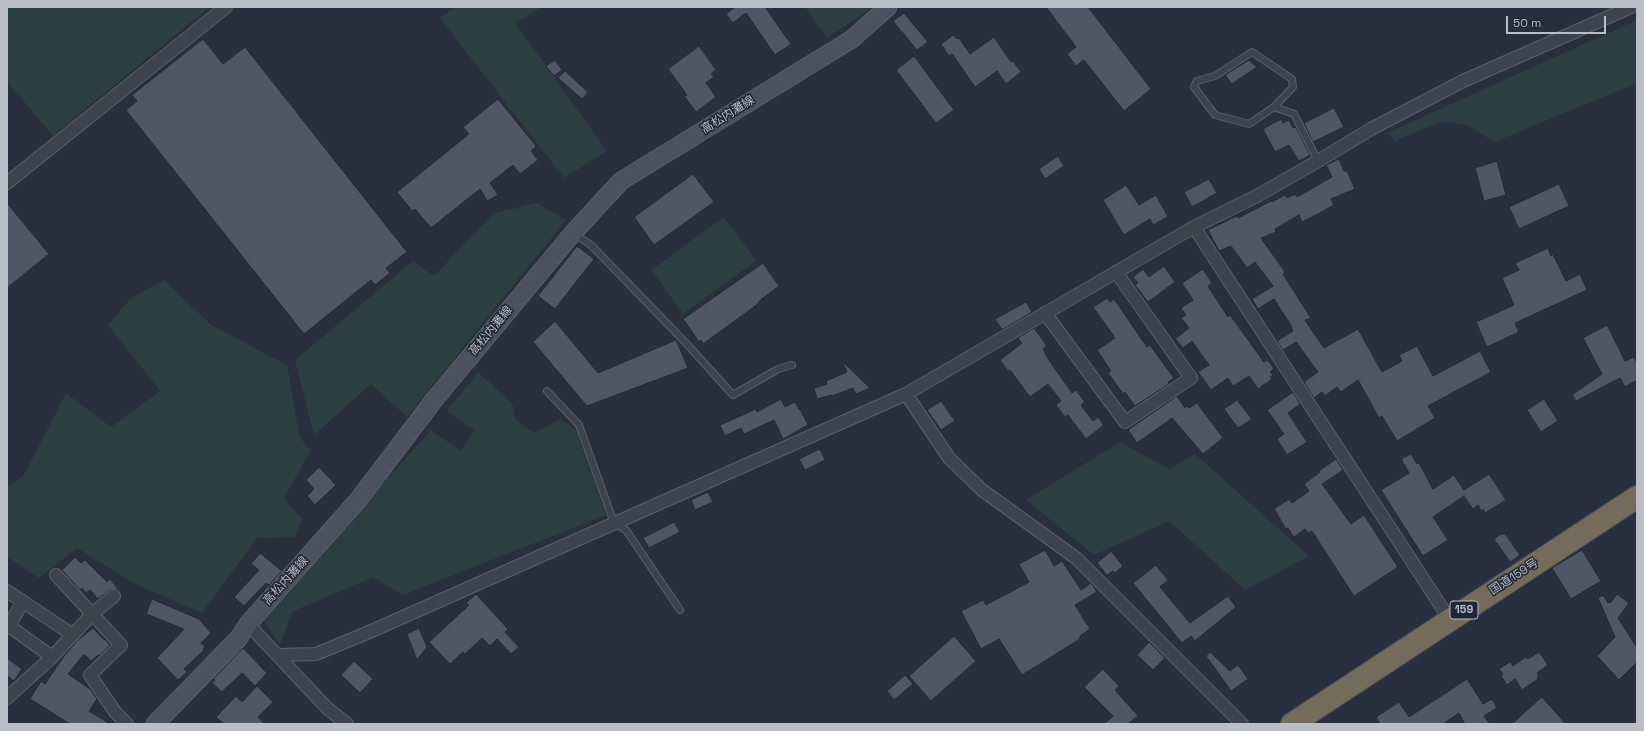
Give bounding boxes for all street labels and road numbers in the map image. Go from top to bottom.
street label: 高松内灘線 [699,93,757,137]
street label: 高松内灘線 [466,303,516,359]
street label: 高松内灘線 [261,554,311,608]
street label: 国道159号 [1487,556,1541,598]
road number: 159 [1450,601,1478,619]

